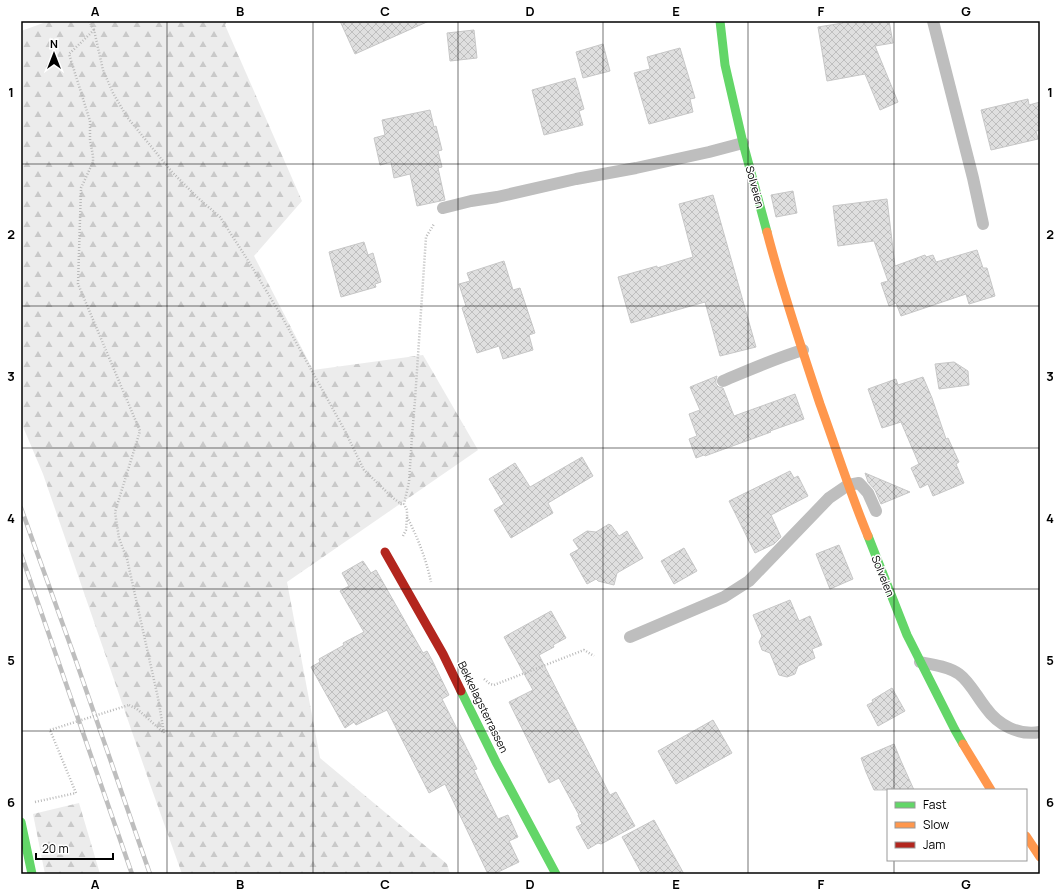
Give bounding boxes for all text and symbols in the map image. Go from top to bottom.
text: A [91,2,100,20]
text: B [236,2,244,20]
text: C [380,2,390,20]
text: D [525,2,535,20]
text: E [672,2,680,20]
text: F [818,2,825,20]
text: G [961,2,971,20]
north arrow [34,34,74,74]
text: N [50,36,58,51]
text: 1 [8,83,14,101]
text: 1 [1047,83,1053,101]
street label: Solveien [743,164,768,210]
text: 2 [7,225,15,243]
text: 2 [1046,225,1054,243]
text: 3 [7,367,15,385]
text: 3 [1046,367,1054,385]
text: 4 [7,509,15,527]
text: 4 [1046,509,1054,527]
street label: Solveien [868,553,898,599]
text: 5 [7,651,15,669]
text: 5 [1046,651,1054,669]
street label: Bekkelagsterrassen [455,658,512,755]
legend [887,789,1027,861]
text: 6 [7,793,15,811]
text: 6 [1046,793,1054,811]
text: Fast [923,796,947,813]
text: Slow [923,816,949,833]
scale bar [36,835,113,861]
text: Jam [923,836,945,853]
text: 20 m [42,840,69,857]
text: A [91,875,100,893]
text: B [236,875,244,893]
text: C [380,875,390,893]
text: D [525,875,535,893]
text: E [672,875,680,893]
text: F [818,875,825,893]
text: G [961,875,971,893]

